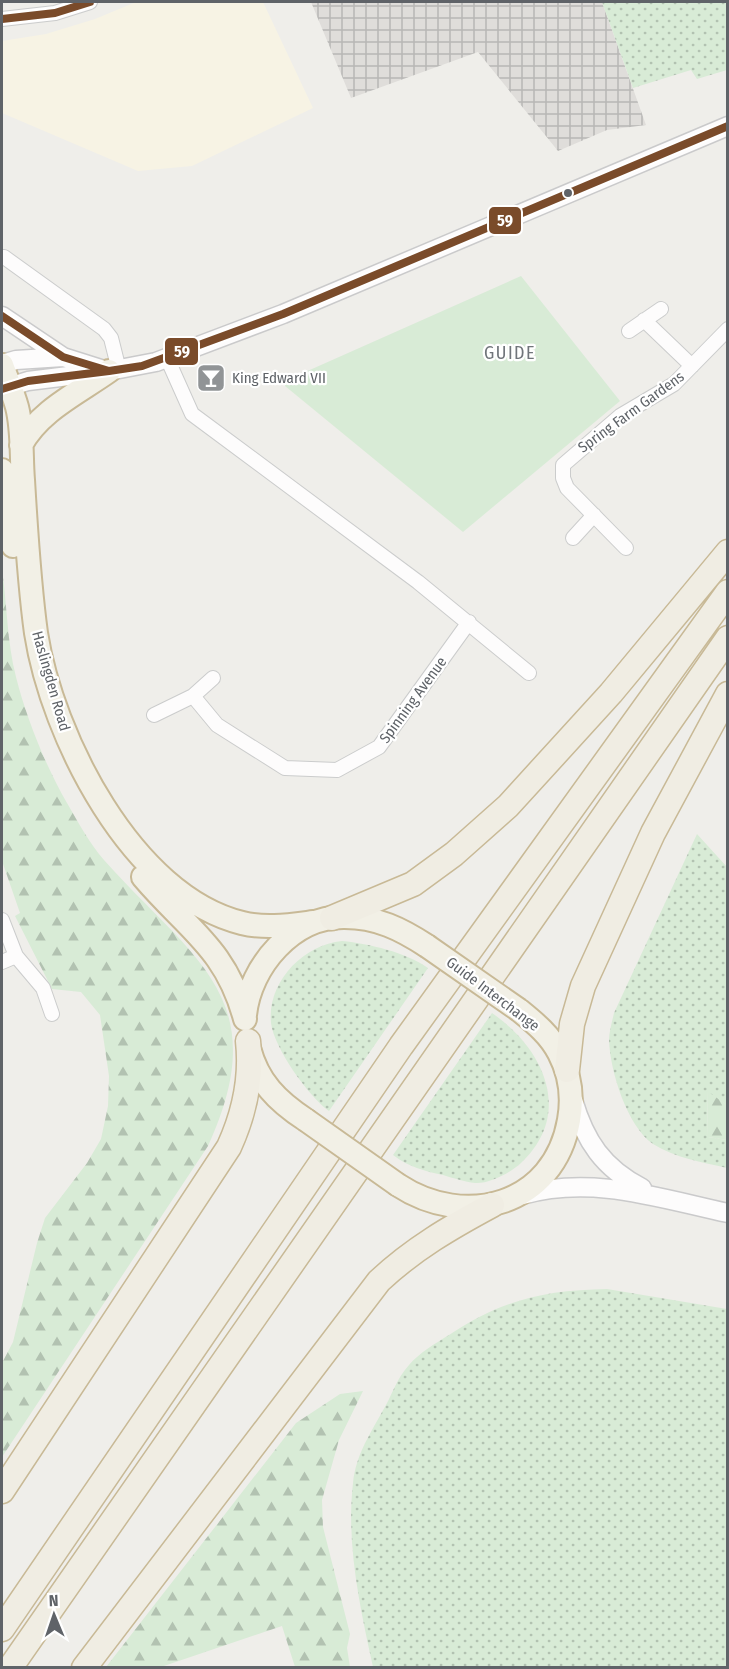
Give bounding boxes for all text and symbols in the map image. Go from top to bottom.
unlabelled marker [562,187,574,199]
line badge: 59 [488,206,522,235]
text: 59 [497,211,513,230]
line badge: 59 [164,337,199,366]
text: 59 [174,342,190,361]
district label: GUIDE [484,342,536,364]
bar icon: King Edward VII [195,362,227,394]
street label: Spring Farm Gardens [574,367,688,457]
place label: King Edward VII [232,369,326,387]
street label: Haslingden Road [28,629,74,733]
street label: Spinning Avenue [376,653,450,747]
street label: Guide Interchange [443,953,543,1035]
north arrow [24,1585,84,1645]
text: N [48,1591,59,1610]

